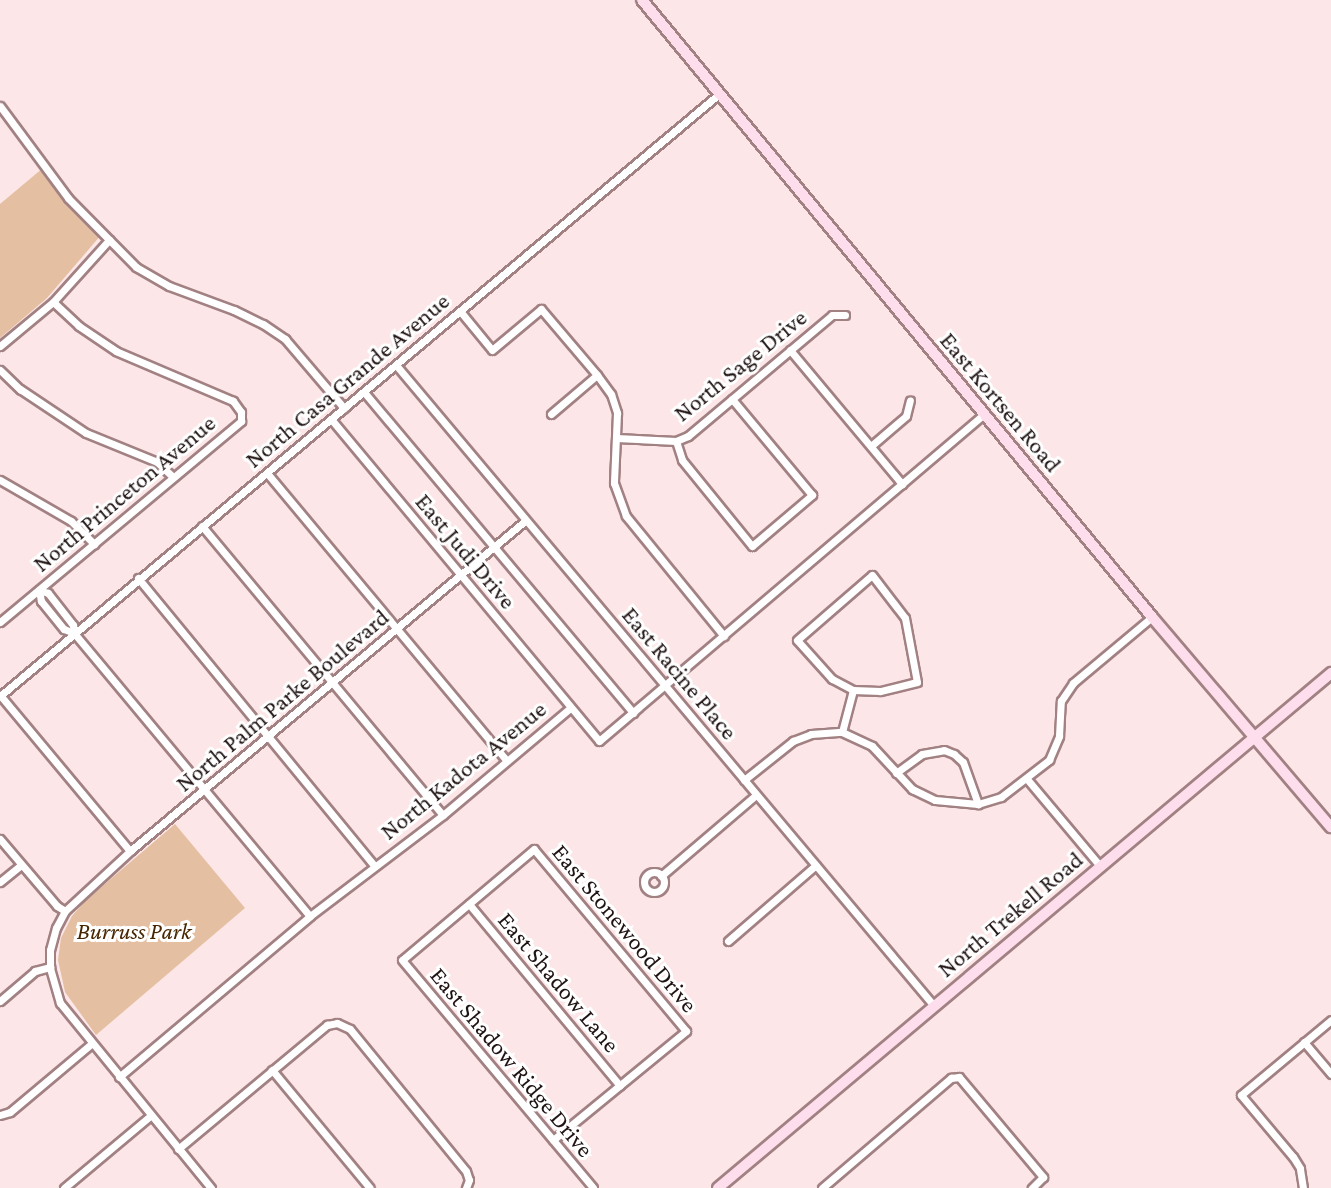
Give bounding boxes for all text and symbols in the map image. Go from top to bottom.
street label: North Casa Grande Avenue [239,286,455,474]
street label: North Sage Drive [668,303,812,427]
street label: East Kortsen Road [934,326,1068,478]
street label: North Princeton Avenue [27,408,221,578]
street label: East Judi Drive [409,488,523,614]
street label: East Racine Place [616,601,744,745]
street label: North Palm Parke Boulevard [170,603,394,797]
street label: North Kadota Avenue [374,694,552,846]
street label: East Stonewood Drive [546,838,704,1018]
street label: North Trekell Road [932,845,1088,983]
street label: East Shadow Lane [492,906,626,1058]
park label: Burruss Park [77,917,191,945]
street label: East Shadow Ridge Drive [424,961,600,1163]

